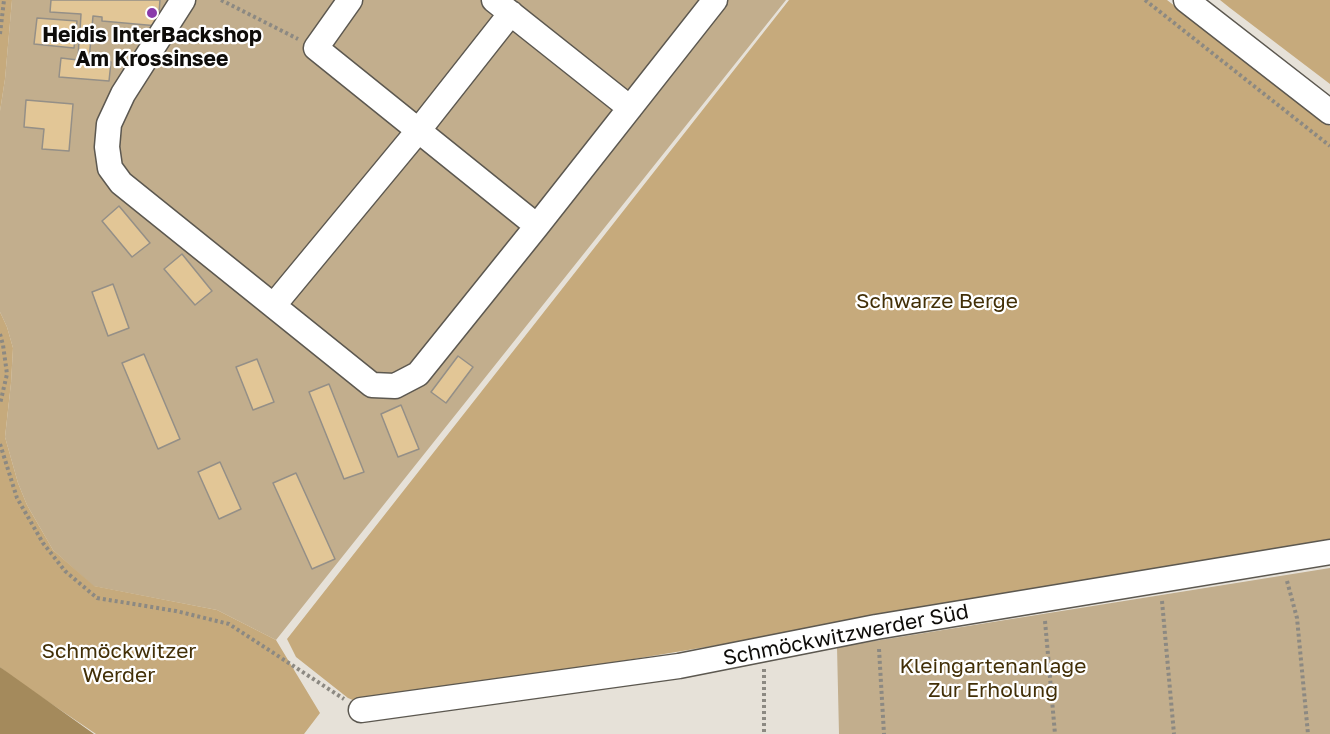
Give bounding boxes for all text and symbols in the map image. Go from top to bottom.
marker: Heidis InterBackshop Am Krossinsee [145,6,159,20]
place label: Heidis InterBackshop Am Krossinsee [42,22,262,72]
park label: Schwarze Berge [856,288,1018,314]
street label: Schmöckwitzwerder Süd [721,599,971,671]
park label: Schmöckwitzer Werder [41,638,197,688]
park label: Kleingartenanlage Zur Erholung [900,653,1086,703]

